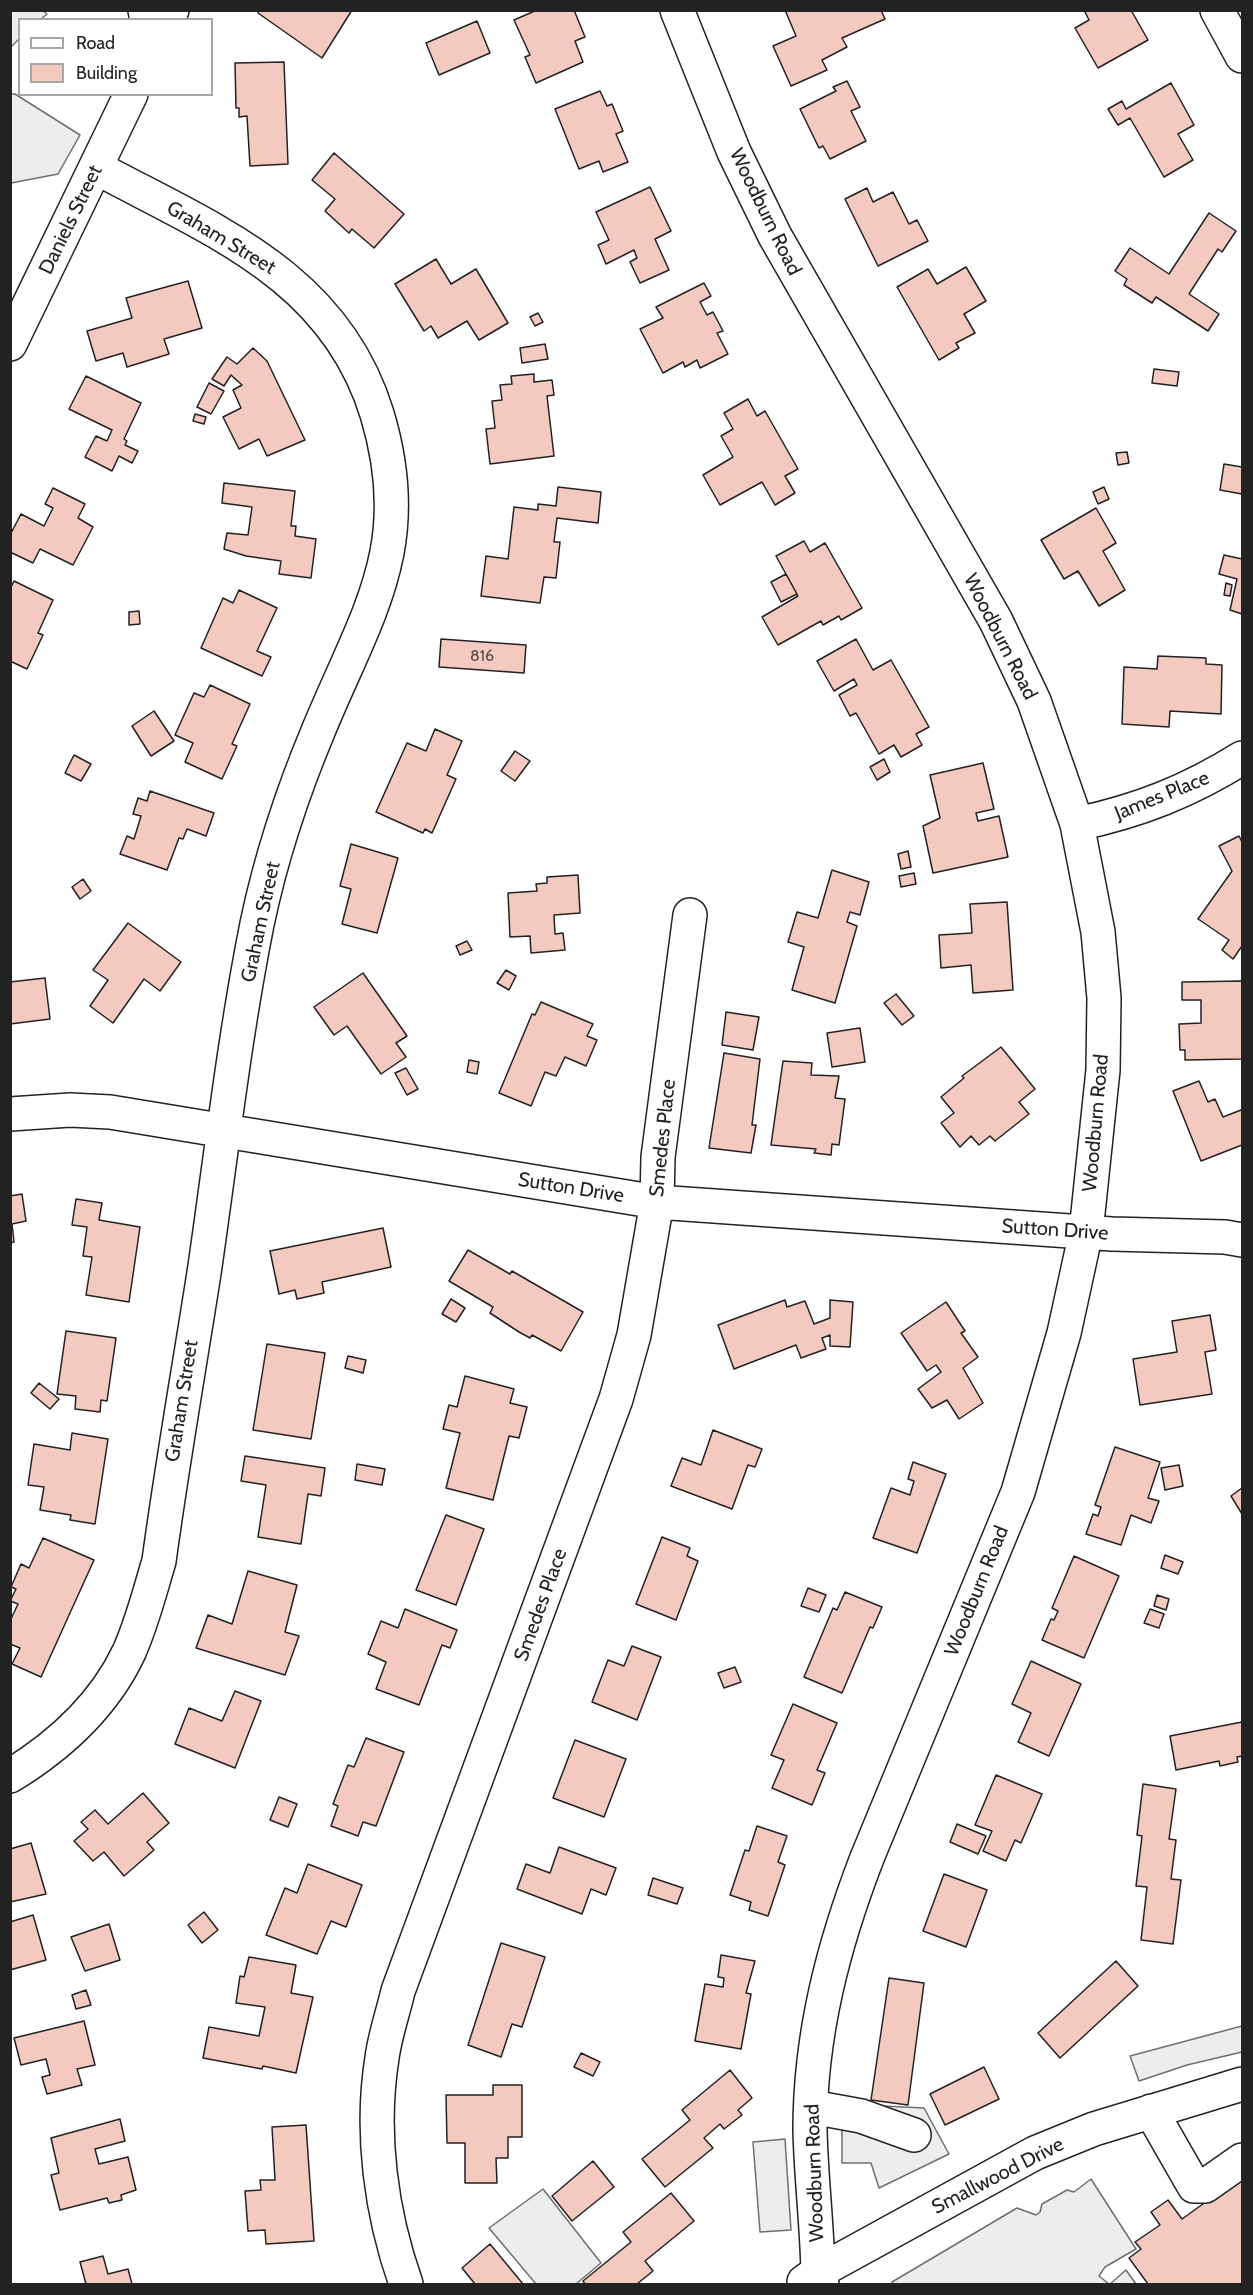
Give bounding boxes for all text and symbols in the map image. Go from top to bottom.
legend [18,18,213,96]
text: Road [76,32,115,54]
text: Building [76,62,137,84]
street label: Woodburn Road [724,145,806,279]
street label: Daniels Street [34,161,108,279]
street label: Graham Street [162,196,280,280]
street label: Woodburn Road [958,570,1042,704]
house number: 816 [470,646,494,666]
street label: James Place [1111,766,1213,826]
street label: Graham Street [236,859,286,985]
street label: Woodburn Road [1078,1053,1114,1193]
street label: Smedes Place [645,1078,681,1198]
street label: Sutton Drive [516,1168,626,1208]
street label: Sutton Drive [1001,1214,1109,1246]
street label: Graham Street [161,1338,203,1464]
street label: Woodburn Road [940,1522,1014,1660]
street label: Smedes Place [509,1545,573,1665]
street label: Woodburn Road [801,2104,829,2242]
street label: Smallwood Drive [928,2132,1068,2220]

